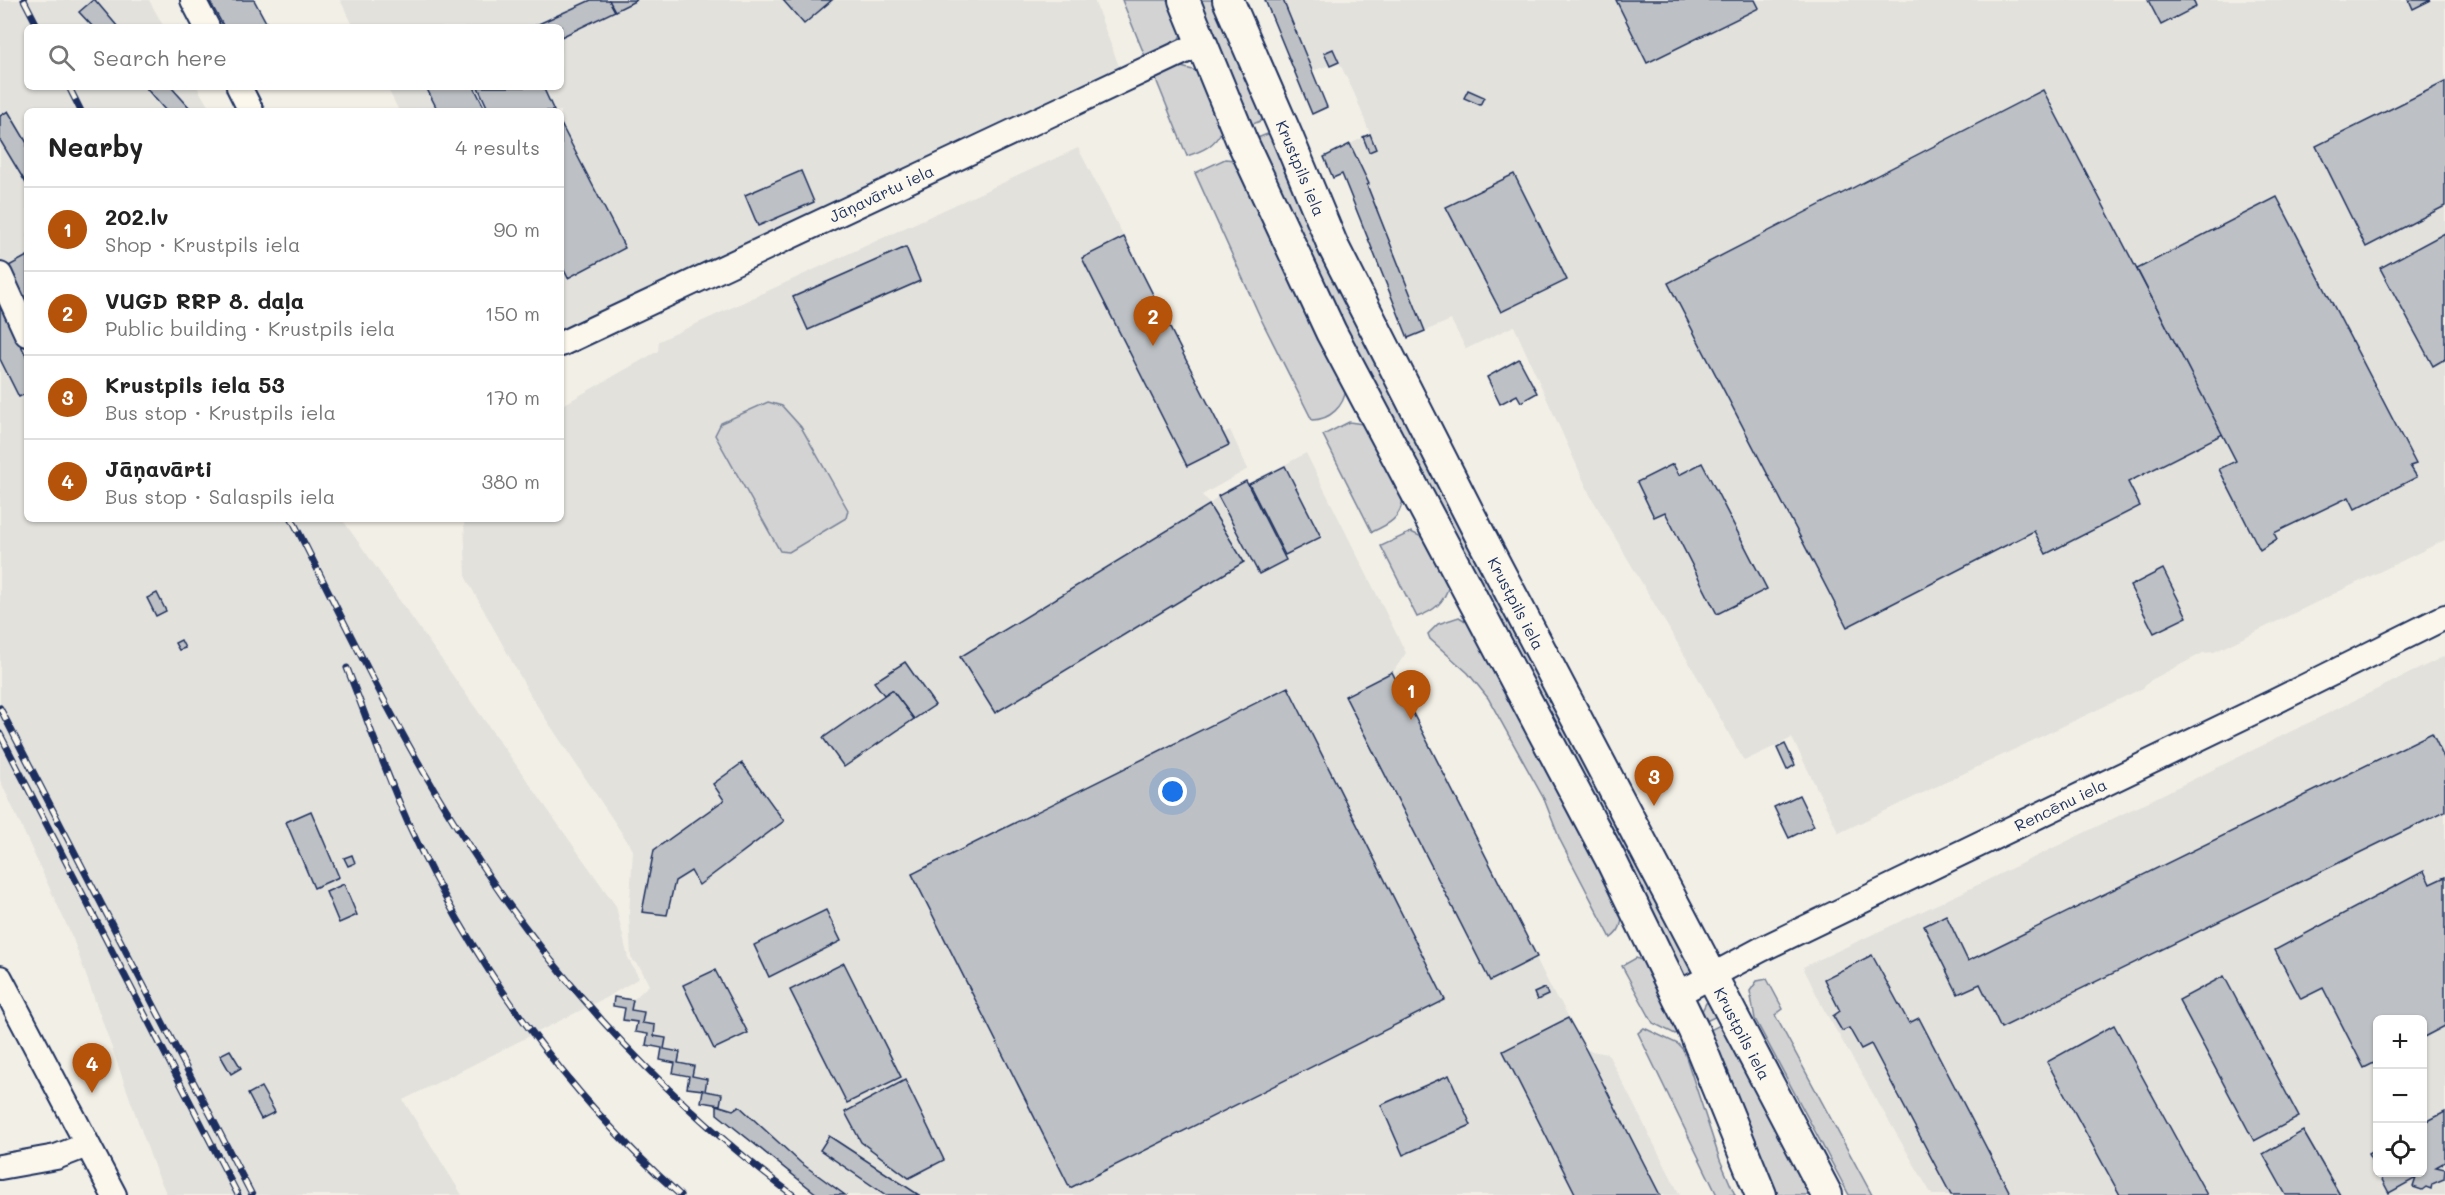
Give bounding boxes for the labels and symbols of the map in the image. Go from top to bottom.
street label: Krustpils iela [1271,117,1330,219]
street label: Jāņavārtu iela [826,160,937,227]
pin: 2 [1134,296,1172,346]
street label: Krustpils iela [1483,553,1549,653]
pin: 1 [1392,670,1430,720]
pin: 3 [1634,756,1674,806]
street label: Rencēnu iela [2011,773,2110,836]
your location [1158,777,1187,806]
street label: Krustpils iela [1710,983,1776,1083]
pin: 4 [72,1044,112,1093]

